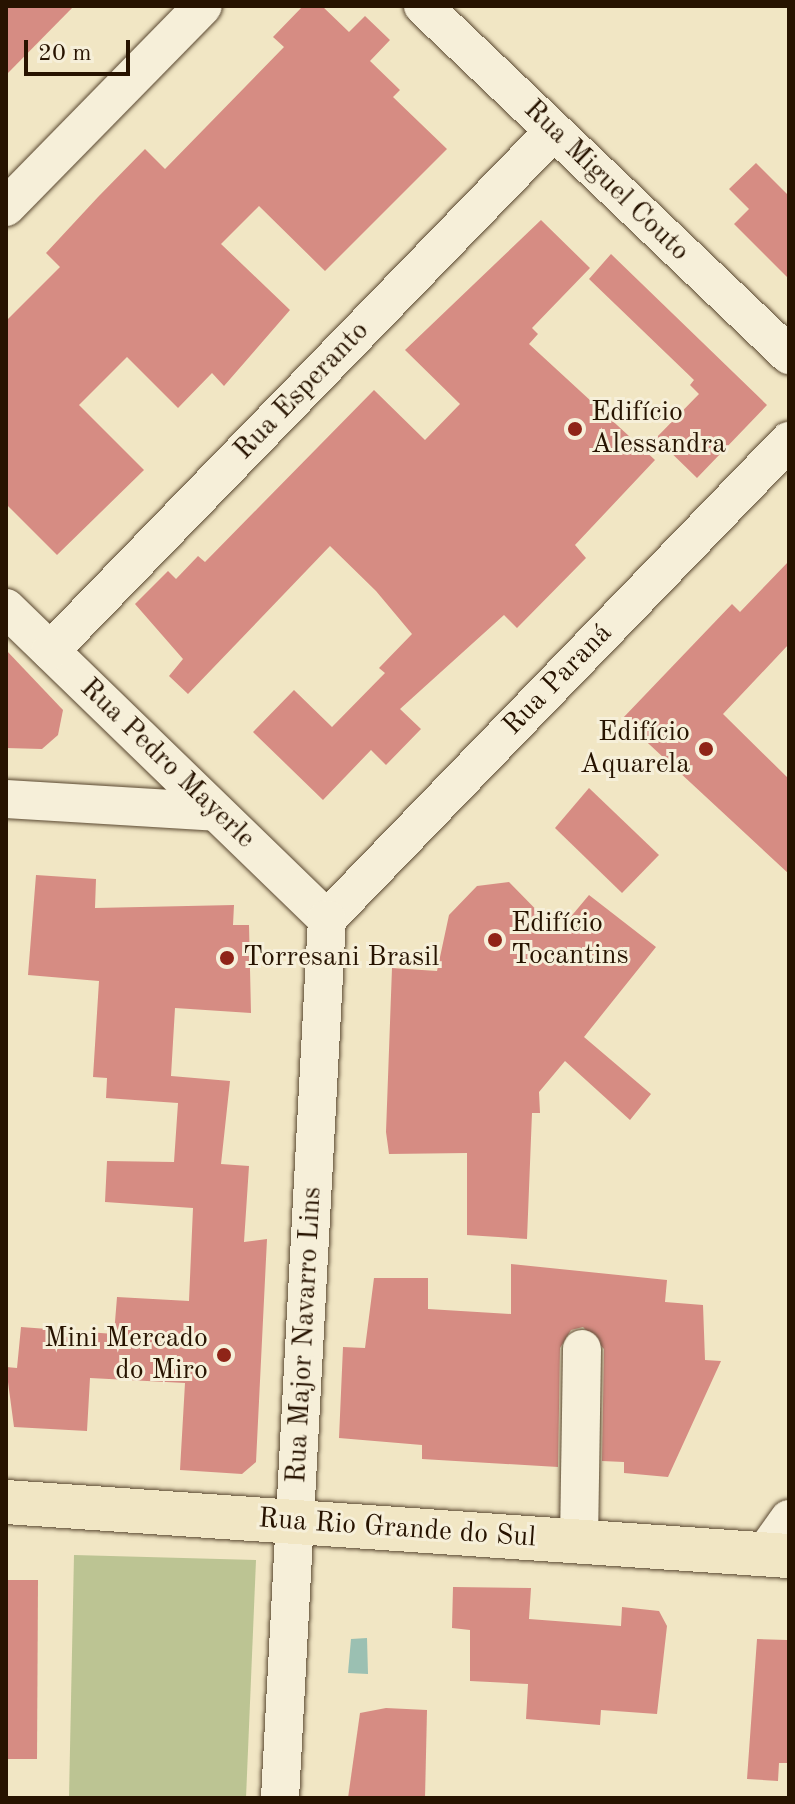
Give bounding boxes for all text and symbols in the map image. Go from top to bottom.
scale bar [28,24,134,74]
text: 20 m [38,42,92,66]
street label: Rua Miguel Couto [516,93,696,269]
street label: Rua Esperanto [228,315,376,467]
place label: Edifício Alessandra [591,396,726,462]
marker: Edifício Alessandra [566,420,584,438]
street label: Rua Paraná [496,617,620,743]
street label: Rua Pedro Mayerle [73,672,261,856]
place label: Edifício Aquarela [580,716,690,782]
marker: Edifício Aquarela [697,740,715,758]
place label: Edifício Tocantins [511,907,629,973]
marker: Edifício Tocantins [486,931,504,949]
place label: Torresani Brasil [243,941,439,975]
marker: Torresani Brasil [218,949,236,967]
street label: Rua Major Navarro Lins [280,1186,330,1484]
place label: Mini Mercado do Miro [44,1322,208,1388]
marker: Mini Mercado do Miro [215,1346,233,1364]
street label: Rua Rio Grande do Sul [257,1503,537,1555]

